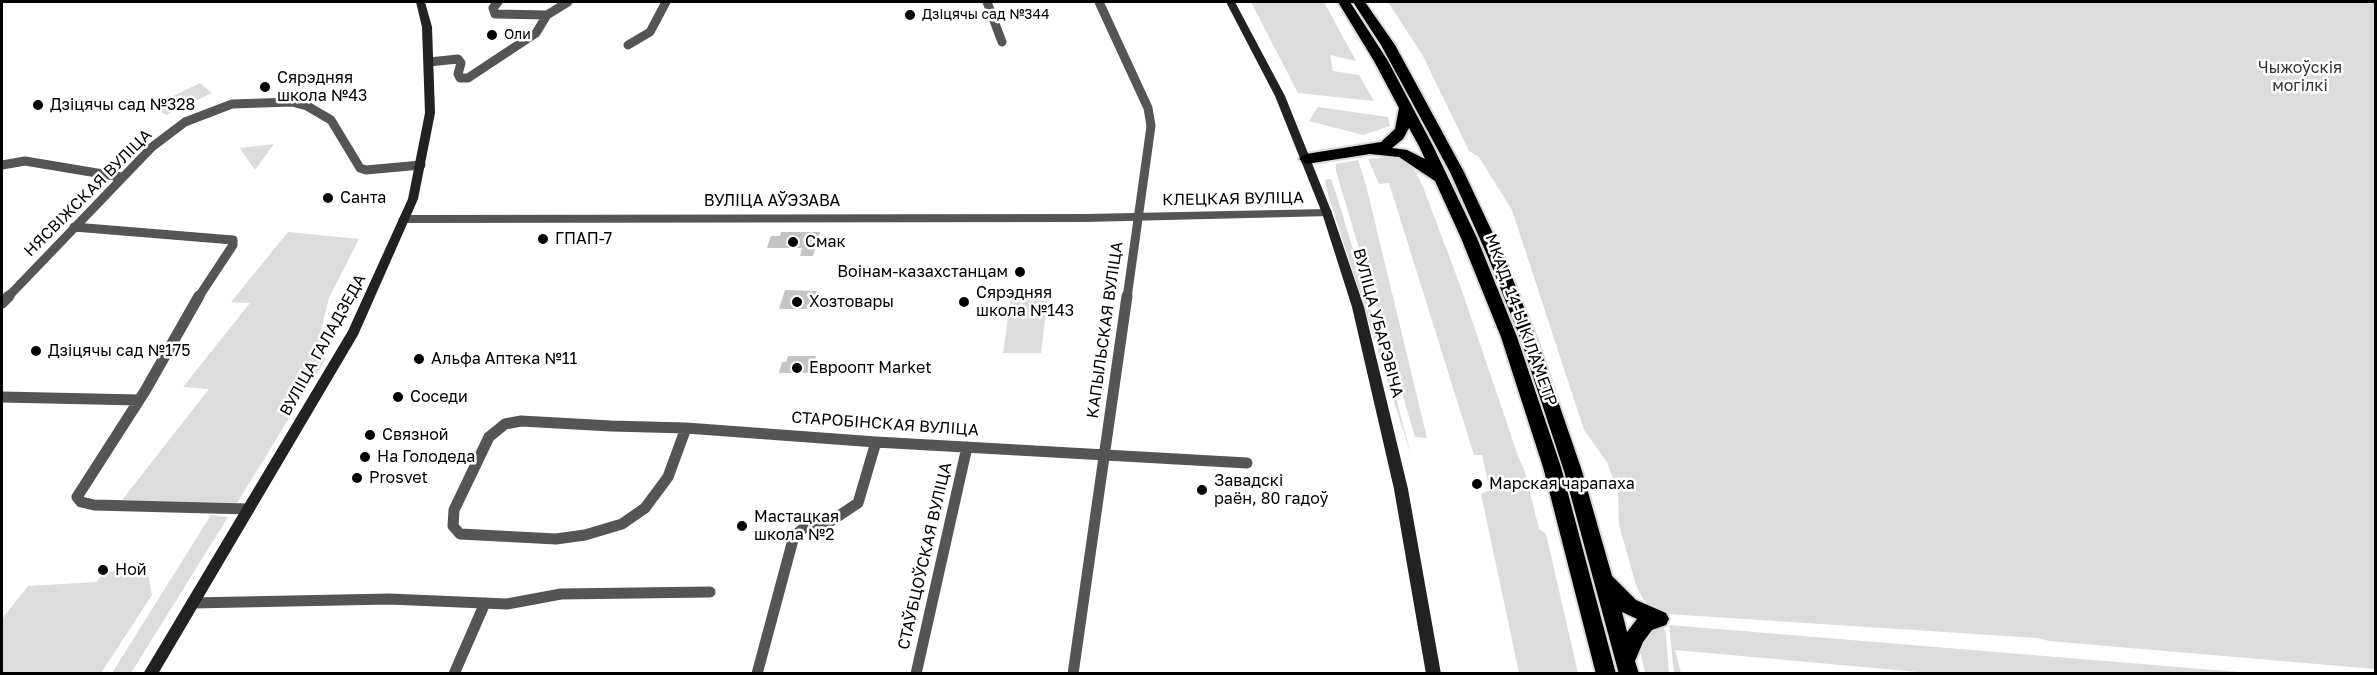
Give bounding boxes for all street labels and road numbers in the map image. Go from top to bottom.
street label: НЯСВІЖСКАЯ ВУЛІЦА [20,125,156,261]
street label: КЛЕЦКАЯ ВУЛІЦА [1162,188,1304,210]
street label: ВУЛІЦА АЎЭЗАВА [704,191,840,211]
street label: МКАД, 14-Ы КІЛАМЕТР [1481,231,1561,409]
street label: КАПЫЛЬСКАЯ ВУЛІЦА [1083,240,1127,420]
street label: ВУЛІЦА УБАРЭВІЧА [1349,246,1407,400]
street label: ВУЛІЦА ГАЛАДЗЕДА [276,271,370,419]
street label: СТАРОБІНСКАЯ ВУЛІЦА [791,408,979,440]
street label: СТАЎБЦОЎСКАЯ ВУЛІЦА [894,460,956,652]

